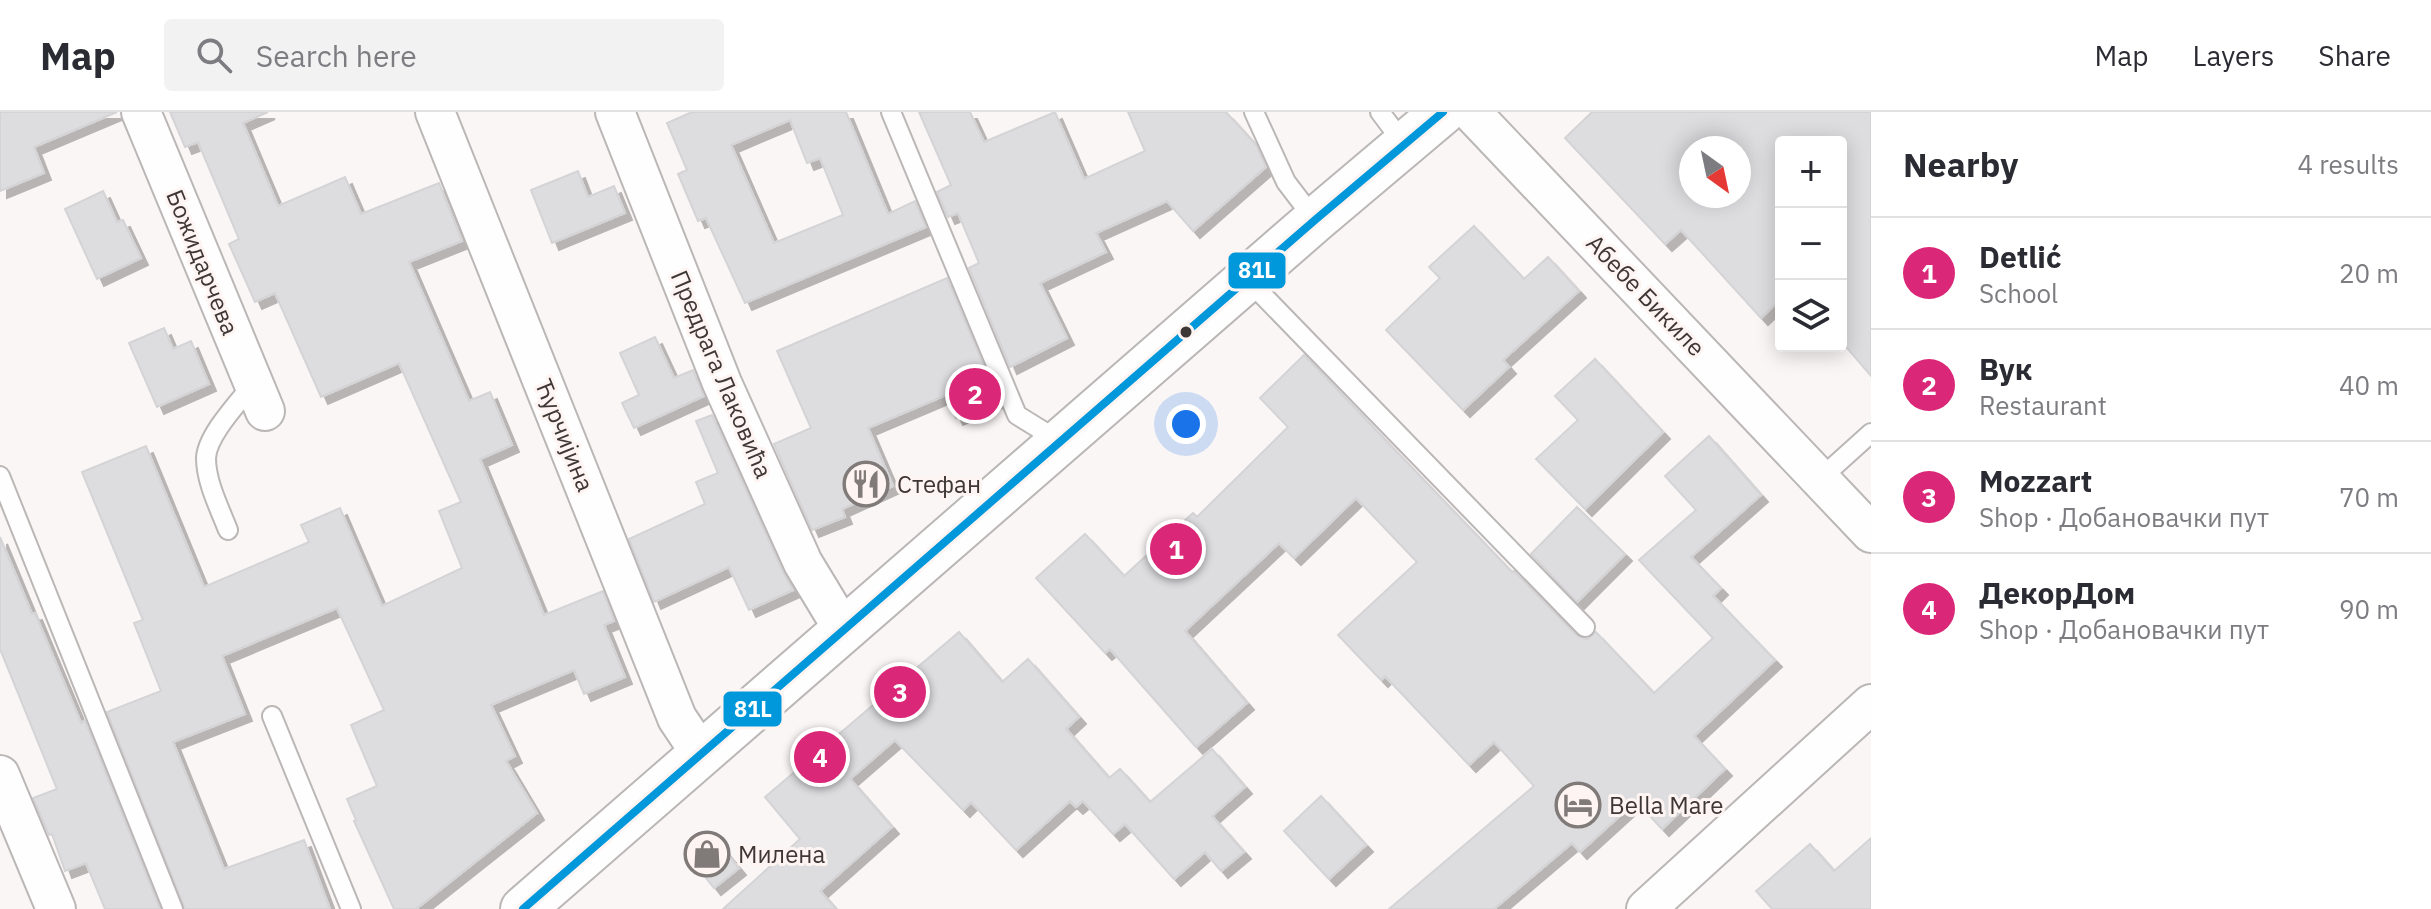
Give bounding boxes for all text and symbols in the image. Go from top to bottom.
search box [164,19,724,91]
text: Map [40,31,116,80]
icon: search [192,33,236,77]
text: Search here [256,36,417,75]
text: Map [2094,37,2148,74]
text: Layers [2192,37,2274,74]
text: Share [2318,37,2391,74]
north arrow [1679,136,1751,208]
map controls [1775,136,1847,352]
button: + [1775,136,1847,208]
text: Nearby [1903,142,2018,186]
text: 4 results [2297,147,2399,181]
street label: Божидарчева [159,185,247,340]
button: − [1775,208,1847,280]
street label: Абебе Бикиле [1580,227,1712,363]
text: Detlić [1979,237,2061,276]
line badge: 81L [1227,251,1287,290]
text: 81L [1238,255,1276,284]
text: 1 [1921,256,1937,290]
text: 20 m [2339,256,2399,290]
street label: Предрага Лаковића [664,265,780,483]
text: School [1979,276,2058,310]
button: layers [1775,280,1847,352]
unlabelled marker [1178,324,1194,340]
text: Вук [1979,349,2033,388]
pin: 2 [949,364,1001,424]
text: 2 [1921,368,1937,402]
text: 40 m [2339,368,2399,402]
street label: Ћурчијина [528,374,602,496]
text: Restaurant [1979,388,2107,422]
your location [1166,404,1206,444]
restaurant icon: Стефан [842,460,890,508]
text: Mozzart [1979,461,2092,500]
place label: Стефан [897,468,981,500]
text: 3 [1921,480,1937,514]
text: 70 m [2339,480,2399,514]
text: Shop · Добановачки пут [1979,500,2269,534]
pin: 1 [1150,519,1202,579]
text: ДекорДом [1979,573,2135,612]
text: 4 [1921,592,1937,626]
text: 90 m [2339,592,2399,626]
text: Shop · Добановачки пут [1979,612,2269,646]
pin: 3 [874,662,926,722]
line badge: 81L [722,690,783,728]
text: 81L [734,694,772,723]
pin: 4 [794,727,846,787]
hotel icon: Bella Mare [1554,781,1602,829]
place label: Bella Mare [1609,789,1723,821]
shop icon: Милена [683,830,731,878]
place label: Милена [738,838,825,870]

